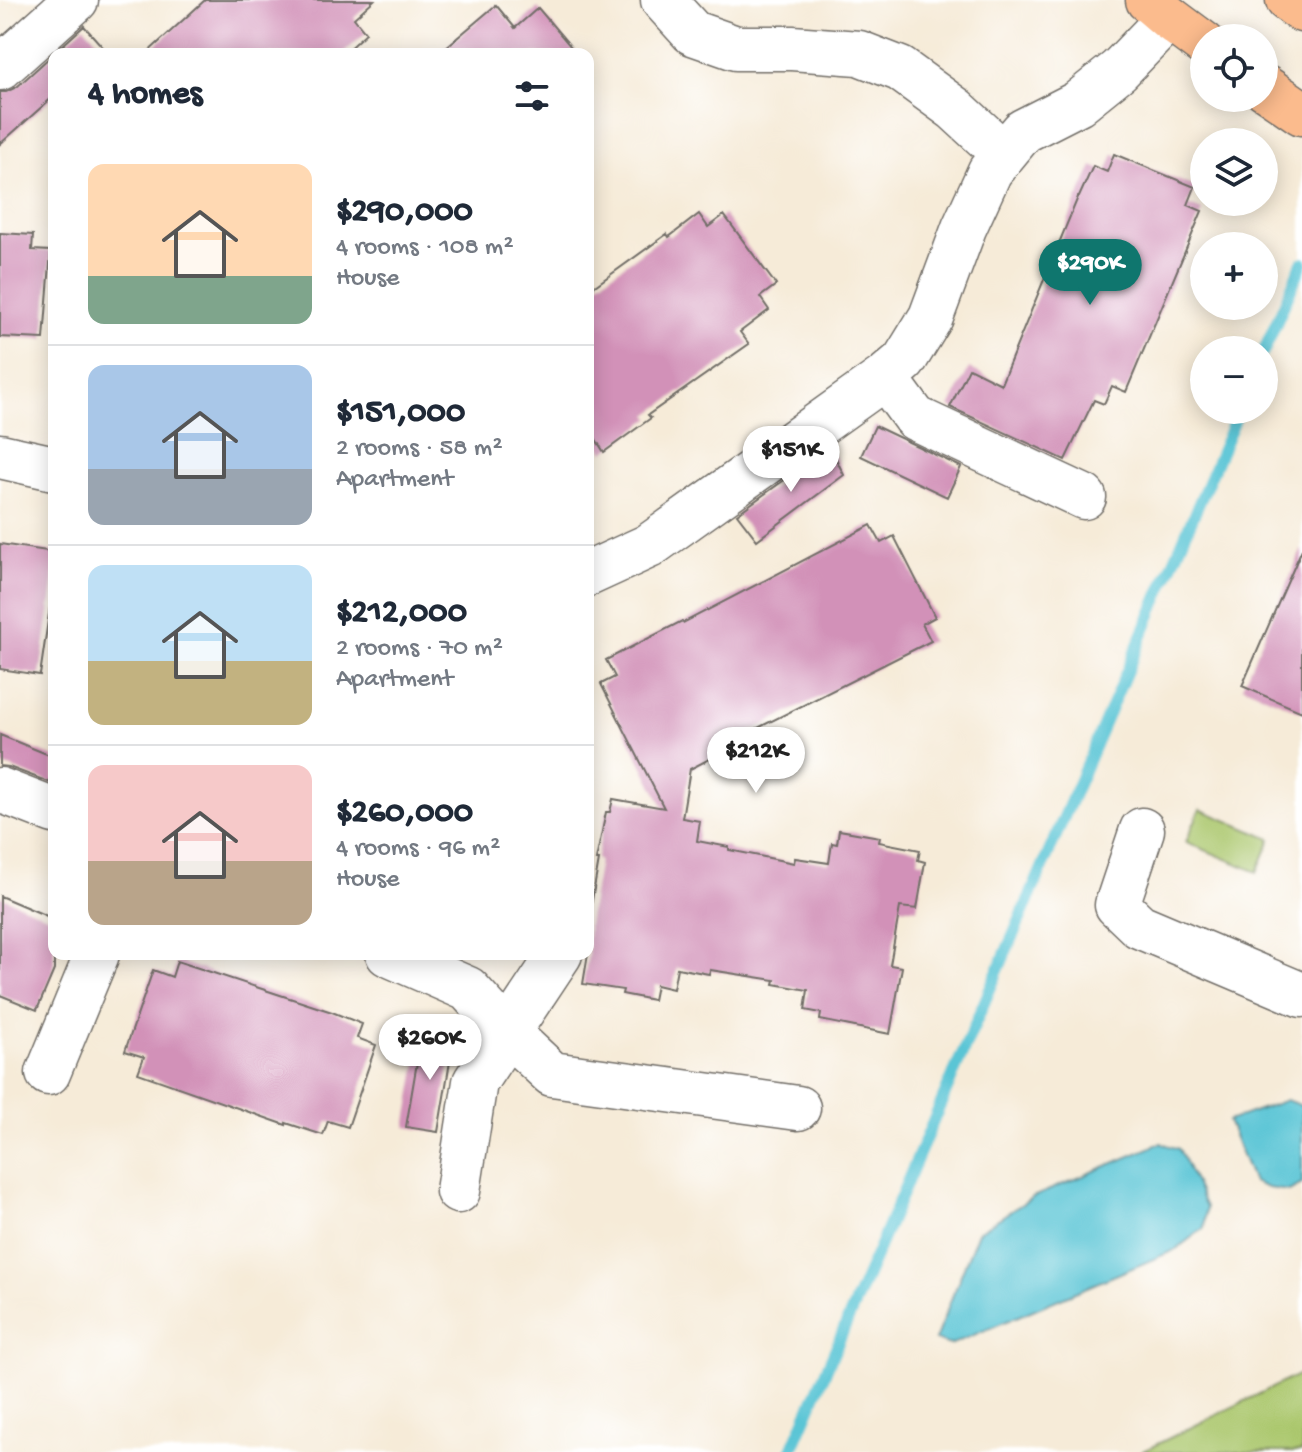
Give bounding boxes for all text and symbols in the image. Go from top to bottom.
map controls [1190,24,1278,424]
button: locate [1190,24,1278,112]
icon: filters [510,74,554,118]
text: 4 homes [88,76,202,116]
button: layers [1190,128,1278,216]
text: $290,000 [336,193,473,233]
icon: home [152,196,248,292]
button: + [1190,232,1278,320]
text: 4 rooms · 108 m² [336,233,514,264]
pin: $290K [1034,239,1146,307]
text: $290K [1057,249,1123,280]
text: House [336,264,400,295]
button: − [1190,336,1278,424]
text: $151,000 [336,394,465,434]
icon: home [152,397,248,493]
pin: $151K [735,426,847,494]
text: 2 rooms · 58 m² [336,434,502,465]
text: $151K [761,436,821,467]
text: Apartment [336,465,453,496]
text: $212,000 [336,594,467,634]
icon: home [152,597,248,693]
text: 2 rooms · 70 m² [336,634,503,665]
text: Apartment [336,665,453,696]
pin: $212K [700,727,812,795]
text: $212K [725,737,787,768]
text: $260,000 [336,794,473,834]
icon: home [152,797,248,893]
text: 4 rooms · 96 m² [336,834,500,865]
text: House [336,865,400,896]
pin: $260K [374,1014,486,1082]
text: $260K [397,1024,463,1055]

